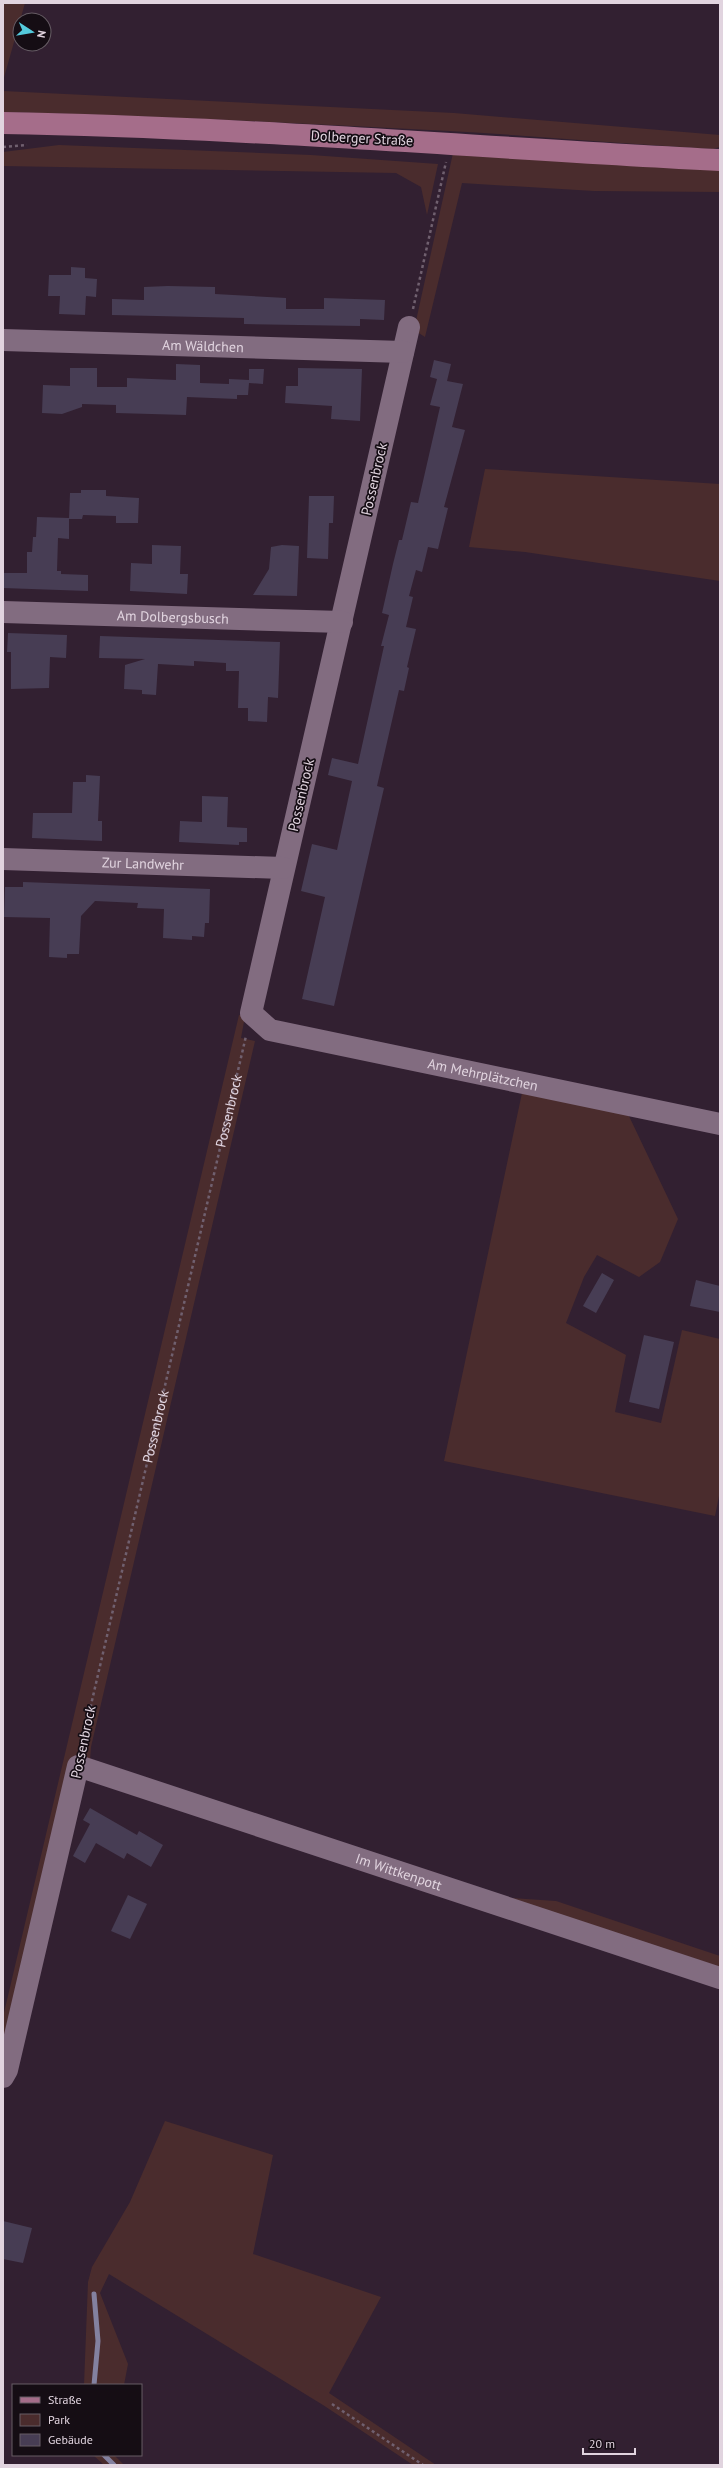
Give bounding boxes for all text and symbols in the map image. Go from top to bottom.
north arrow [12,12,52,52]
text: N [34,29,49,39]
street label: Dolberger Straße [310,126,414,150]
street label: Am Wäldchen [162,336,244,356]
street label: Possenbrock [357,441,391,517]
street label: Am Dolbergsbusch [117,606,229,628]
street label: Possenbrock [284,757,318,833]
street label: Zur Landwehr [102,853,185,874]
street label: Am Mehrplätzchen [426,1054,540,1095]
street label: Possenbrock [211,1072,246,1149]
street label: Possenbrock [138,1388,173,1465]
street label: Possenbrock [66,1704,100,1780]
street label: Im Wittkenpott [353,1849,444,1895]
legend [12,2384,142,2456]
text: Straße [48,2392,82,2407]
text: Park [48,2412,70,2427]
scale bar [583,2430,635,2456]
text: Gebäude [48,2432,93,2447]
text: 20 m [589,2436,615,2451]

